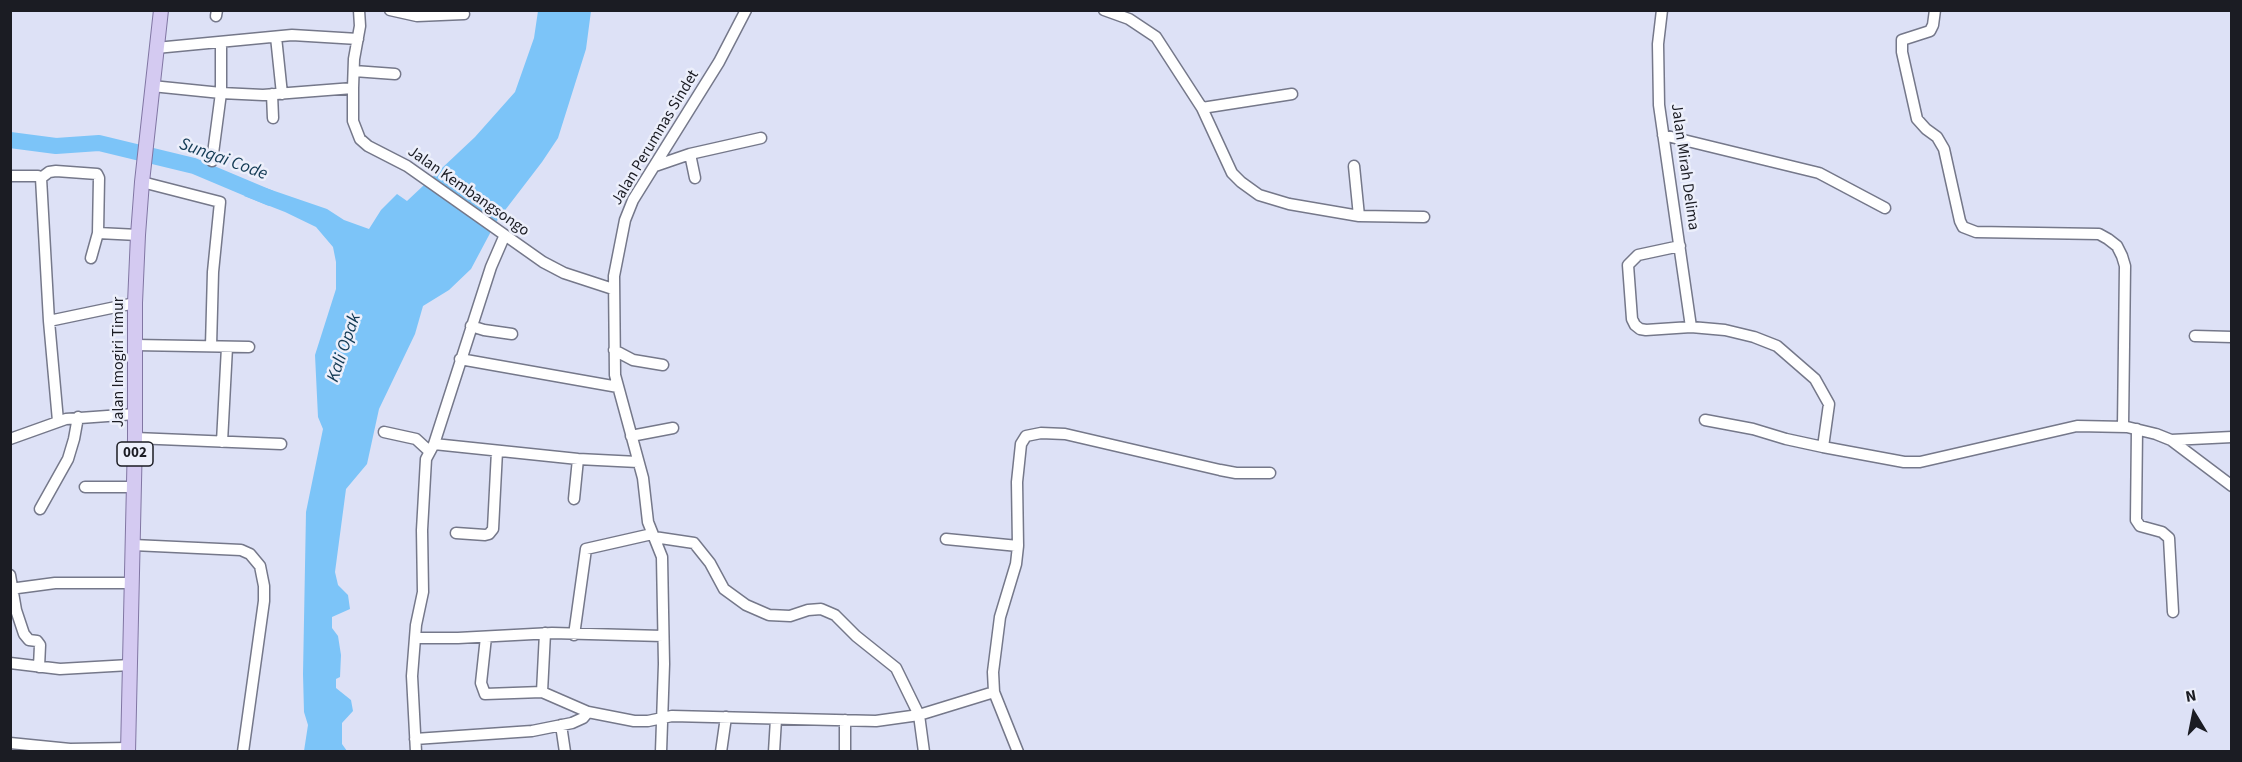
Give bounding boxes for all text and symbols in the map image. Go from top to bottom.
street label: Jalan Perumnas Sindet [608,67,704,209]
street label: Jalan Mirah Delima [1666,102,1702,232]
water label: Sungai Code [176,134,270,186]
street label: Jalan Kembangsongo [403,143,533,241]
street label: Jalan Imogiri Timur [109,297,129,427]
water label: Kali Opak [323,311,367,385]
road number: 002 [117,442,153,466]
north arrow [2164,684,2224,744]
text: N [2184,685,2198,708]

